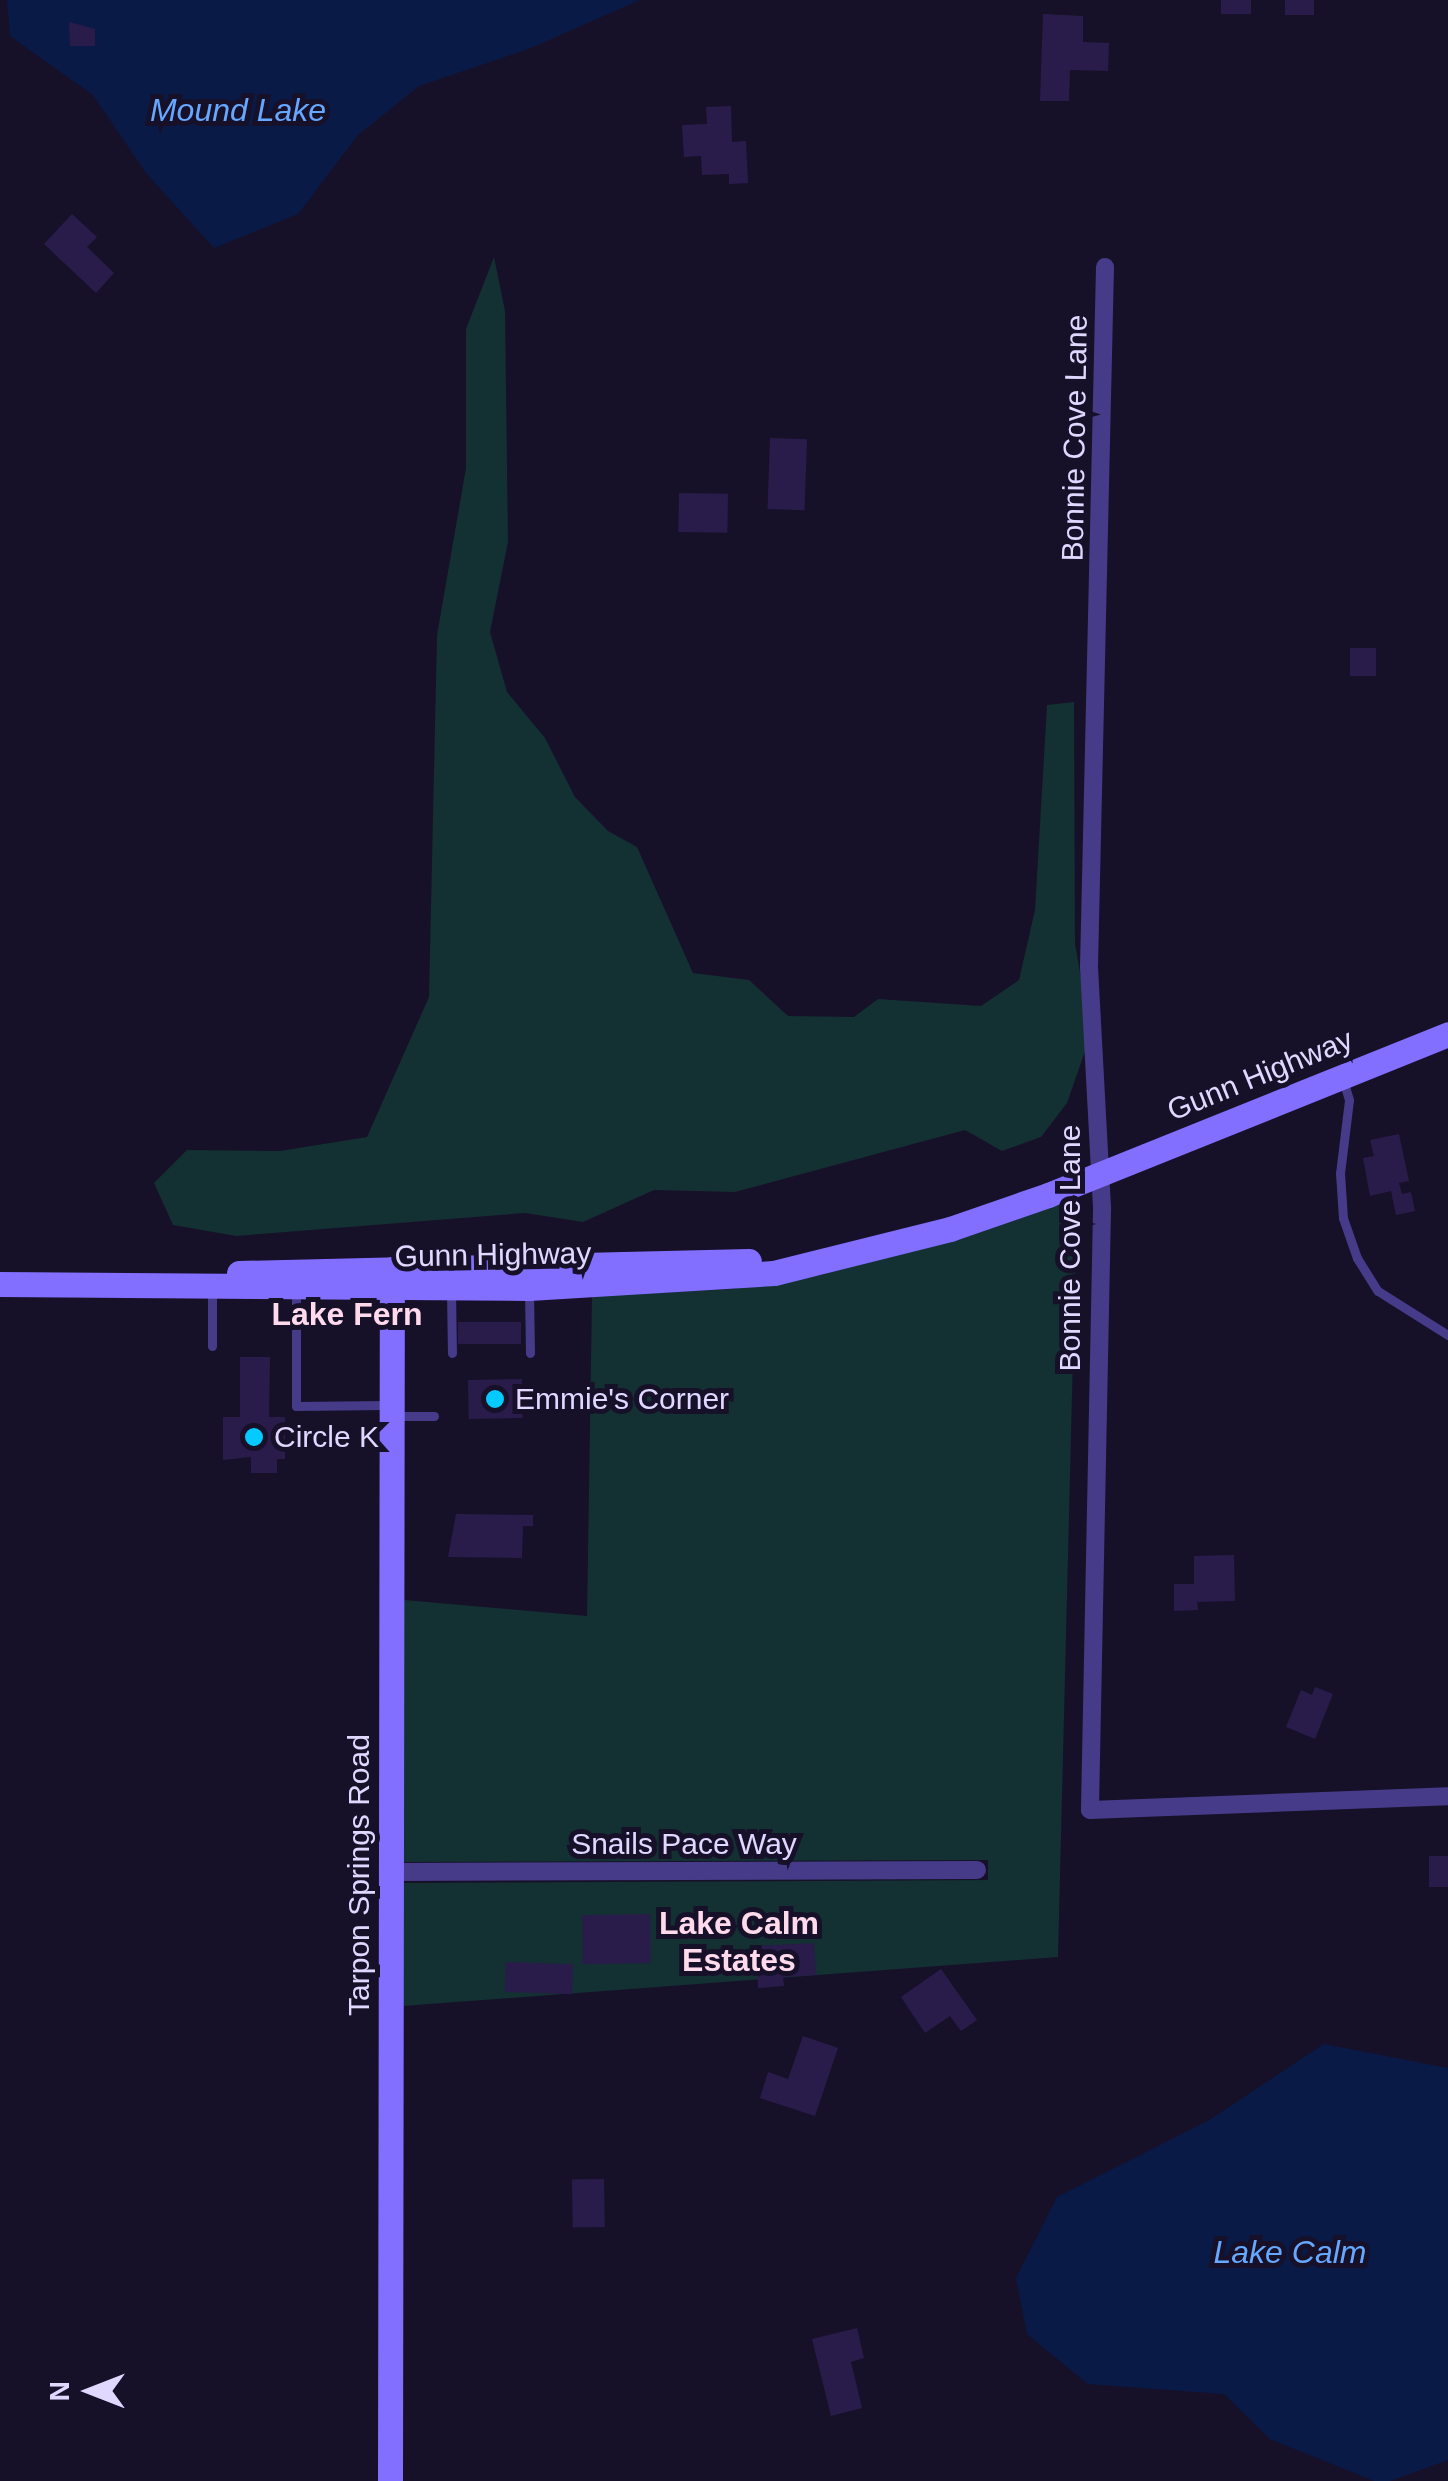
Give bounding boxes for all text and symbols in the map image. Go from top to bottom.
water label: Mound Lake [150,91,326,129]
street label: Bonnie Cove Lane [1055,314,1095,562]
street label: Gunn Highway [1162,1021,1358,1129]
street label: Bonnie Cove Lane [1052,1125,1088,1371]
street label: Gunn Highway [394,1235,592,1275]
district label: Lake Fern [271,1295,423,1333]
place label: Emmie's Corner [515,1381,729,1417]
marker: Emmie's Corner [484,1388,506,1410]
place label: Circle K [274,1419,379,1455]
marker: Circle K [243,1426,265,1448]
street label: Tarpon Springs Road [341,1734,377,2016]
street label: Snails Pace Way [571,1826,797,1862]
district label: Lake Calm Estates [659,1905,819,1980]
water label: Lake Calm [1214,2233,1366,2271]
north arrow [40,2341,140,2441]
text: N [44,2381,75,2401]

